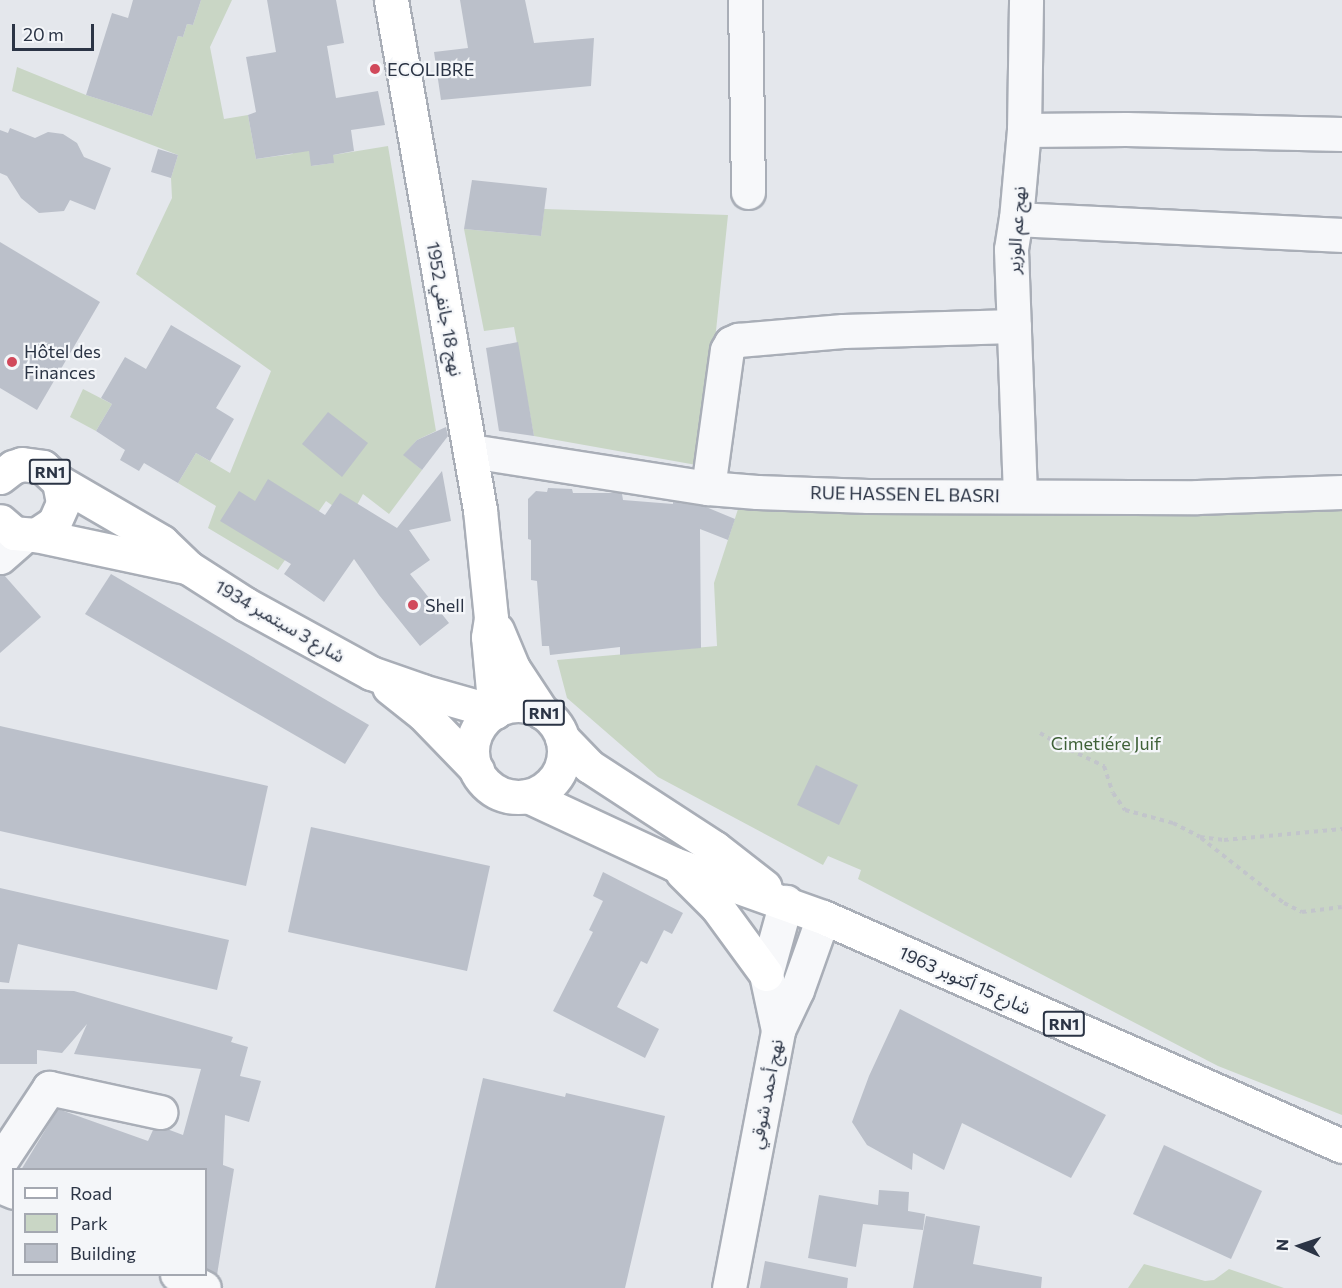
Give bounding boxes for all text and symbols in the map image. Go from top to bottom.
scale bar [15,12,98,50]
text: 20 m [23,23,64,45]
place label: ECOLIBRE [387,58,474,80]
marker: ECOLIBRE [368,62,382,76]
street label: نهج عم الوزير [1002,185,1030,275]
street label: نهج 18 جانفي 1952 [423,240,467,378]
place label: Hôtel des Finances [24,341,101,384]
marker: Hôtel des Finances [5,355,19,369]
road number: RN1 [28,459,72,485]
street label: RUE HASSEN EL BASRI [810,482,1000,506]
street label: شارع 3 سبتمبر 1934 [211,575,349,667]
place label: Shell [425,594,465,616]
marker: Shell [406,598,420,612]
road number: RN1 [522,700,566,726]
park label: Cimetiére Juif [1051,732,1161,754]
street label: شارع 15 أكتوبر 1963 [896,941,1034,1019]
road number: RN1 [1042,1011,1086,1037]
street label: نهج أحمد شوقي [745,1037,787,1151]
legend [12,1168,207,1276]
text: Road [70,1182,112,1204]
text: Park [70,1212,108,1234]
north arrow [1270,1216,1330,1276]
text: N [1272,1239,1291,1252]
text: Building [70,1242,136,1264]

